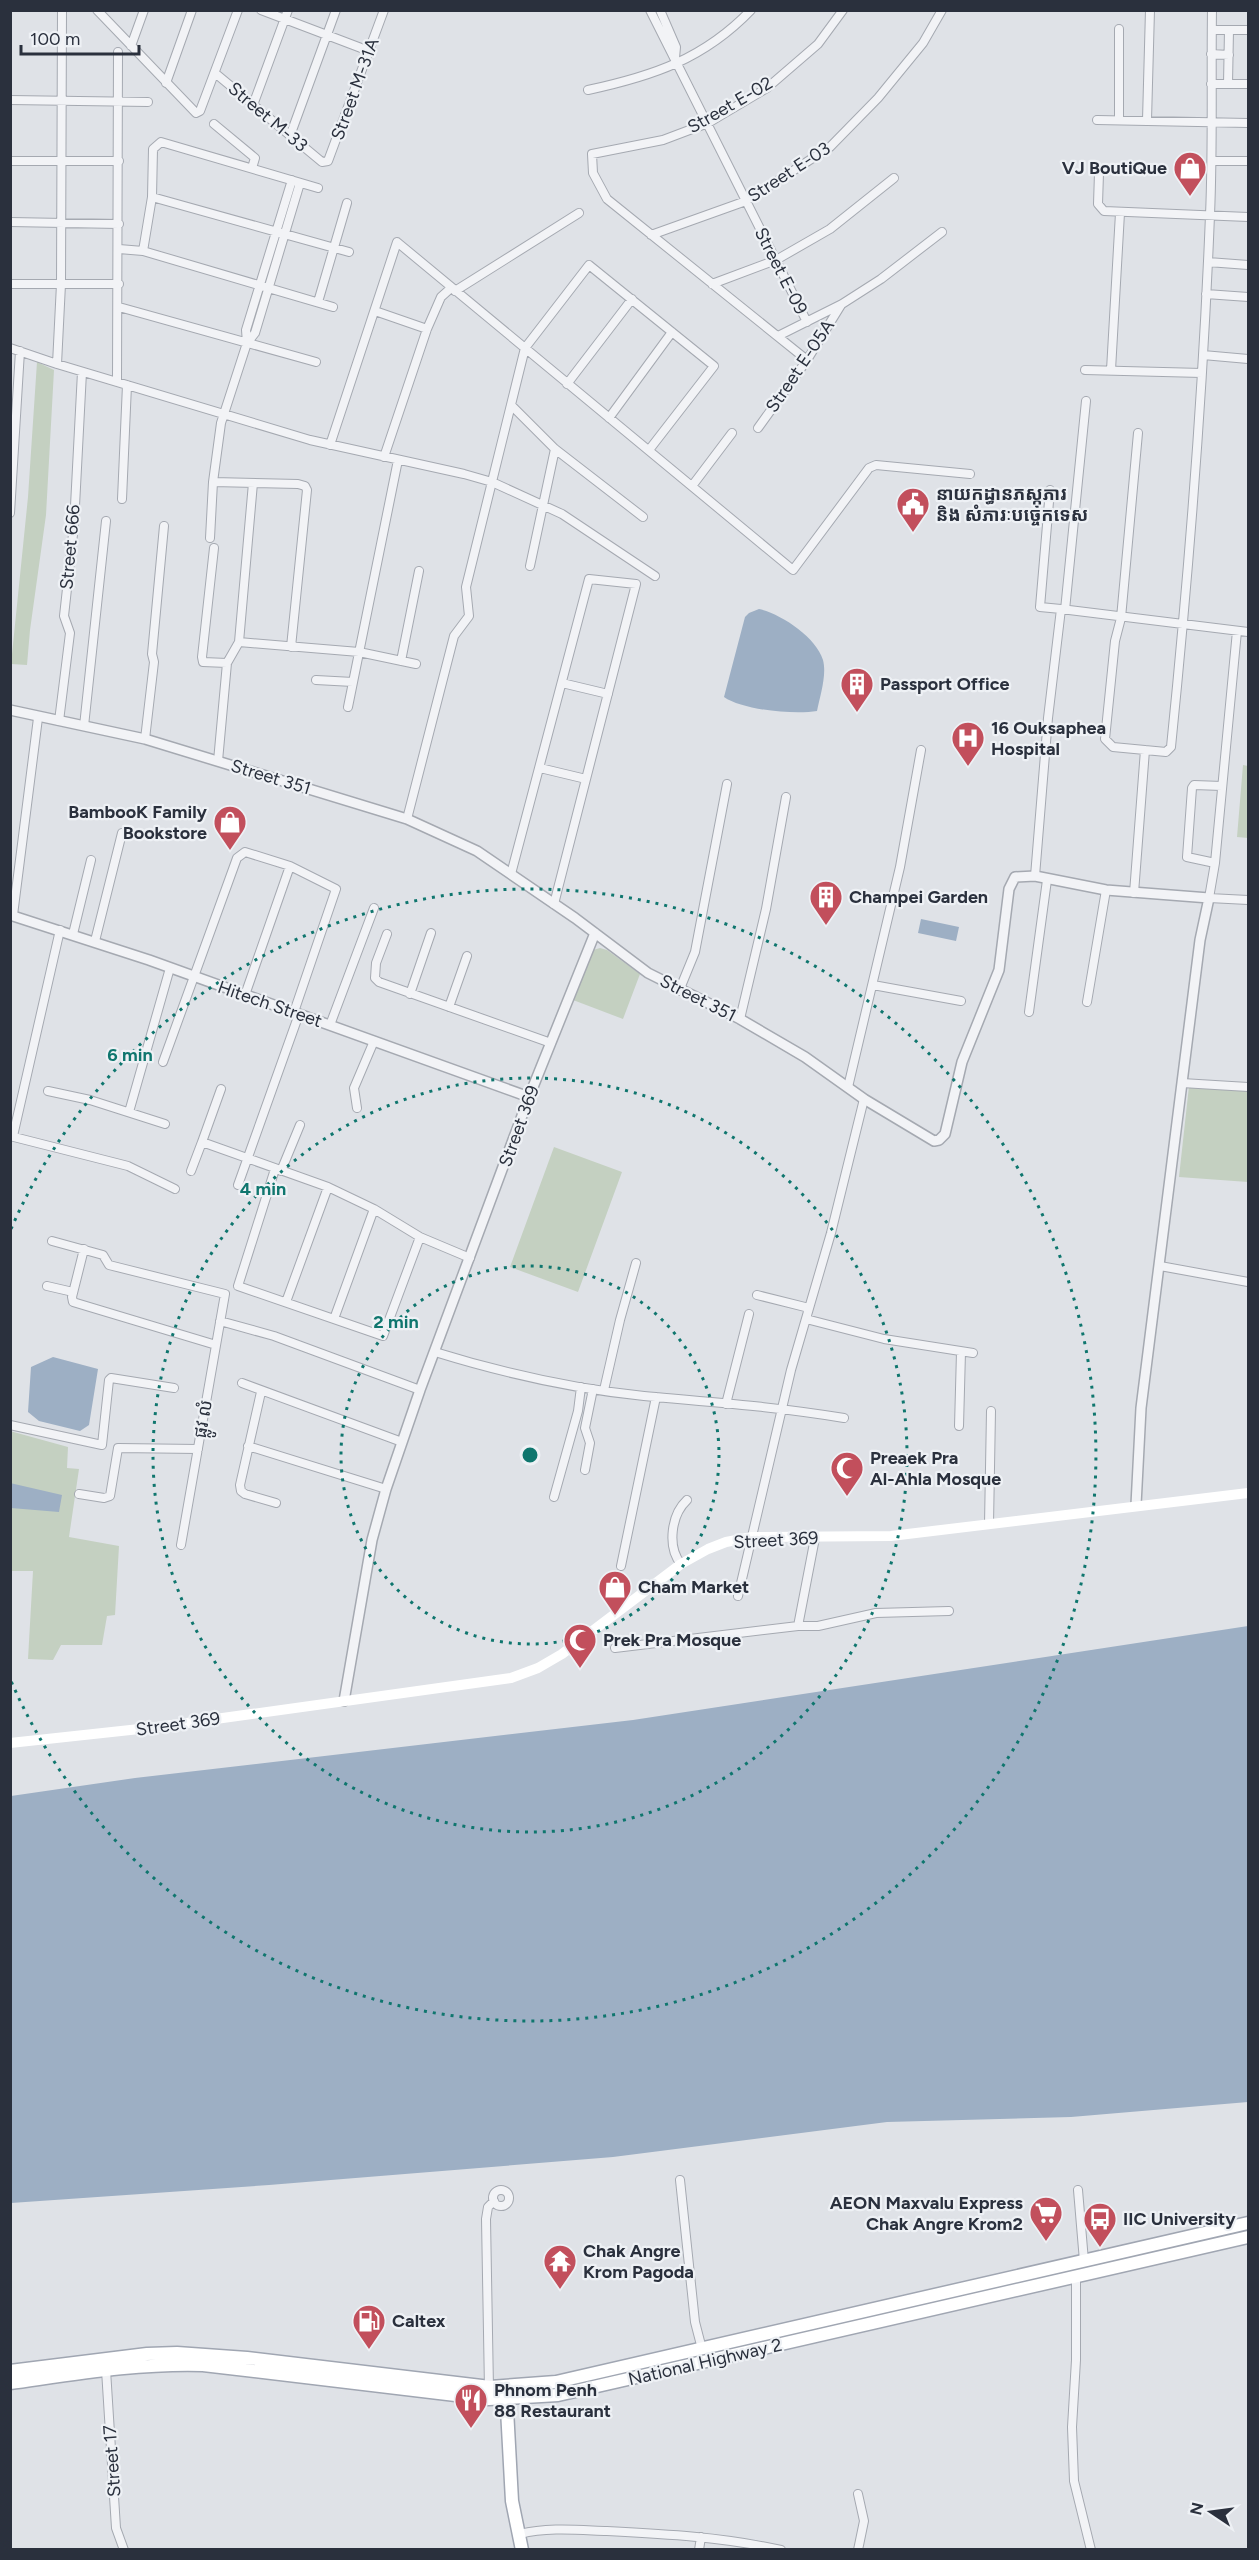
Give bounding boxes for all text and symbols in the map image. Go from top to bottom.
scale bar [21,18,140,56]
text: 100 m [30,28,80,50]
street label: Street M-31A [326,35,384,143]
street label: Street E-02 [684,72,776,138]
street label: Street M-33 [224,77,312,157]
street label: Street E-03 [743,137,835,207]
shop icon: VJ BoutiQue [1172,150,1208,197]
place label: VJ BoutiQue [1062,157,1167,179]
street label: Street E-09 [750,224,812,318]
street label: Street E-05A [761,315,839,417]
place label: នាយកដ្ធានភស្កុភារ និង សំភារៈបច្ចេកទេស [936,483,1088,526]
public building icon: នាយកដ្ធានភស្កុភារ និង សំភារៈបច្ចេកទេស [895,486,931,533]
street label: Street 666 [55,503,85,591]
building icon: Passport Office [839,666,875,713]
place label: Passport Office [880,673,1009,695]
place label: 16 Ouksaphea Hospital [991,717,1106,760]
hospital icon: 16 Ouksaphea Hospital [950,720,986,767]
street label: Street 351 [228,754,314,800]
place label: BambooK Family Bookstore [68,801,208,844]
shop icon: BambooK Family Bookstore [212,804,248,851]
building icon: Champei Garden [808,879,844,926]
place label: Champei Garden [849,886,988,908]
street label: Street 351 [656,969,740,1027]
street label: Hitech Street [215,976,325,1032]
text: 6 min [107,1044,153,1066]
street label: Street 369 [494,1082,544,1170]
text: 4 min [240,1178,286,1200]
text: 2 min [373,1311,419,1333]
street label: ផ្លូវ លំ [189,1398,222,1441]
centre of rings [520,1445,540,1465]
place label: Preaek Pra Al-Ahla Mosque [870,1447,1001,1490]
mosque icon: Preaek Pra Al-Ahla Mosque [829,1450,865,1497]
street label: Street 369 [733,1527,819,1553]
shop icon: Cham Market [597,1569,633,1616]
place label: Cham Market [638,1576,749,1598]
mosque icon: Prek Pra Mosque [562,1622,598,1669]
place label: Prek Pra Mosque [603,1629,741,1651]
street label: Street 369 [134,1707,222,1741]
place label: AEON Maxvalu Express Chak Angre Krom2 [830,2192,1024,2235]
supermarket icon: AEON Maxvalu Express Chak Angre Krom2 [1028,2195,1064,2242]
bus stop icon: IIC University [1082,2201,1118,2248]
place label: IIC University [1123,2208,1236,2230]
place label: Chak Angre Krom Pagoda [583,2240,694,2283]
temple icon: Chak Angre Krom Pagoda [542,2243,578,2290]
fuel station icon: Caltex [351,2303,387,2350]
place label: Caltex [392,2310,446,2332]
street label: National Highway 2 [626,2334,784,2390]
place label: Phnom Penh 88 Restaurant [494,2379,611,2422]
restaurant icon: Phnom Penh 88 Restaurant [453,2382,489,2429]
street label: Street 17 [98,2424,125,2498]
north arrow [1181,2482,1241,2542]
text: N [1186,2501,1208,2517]

